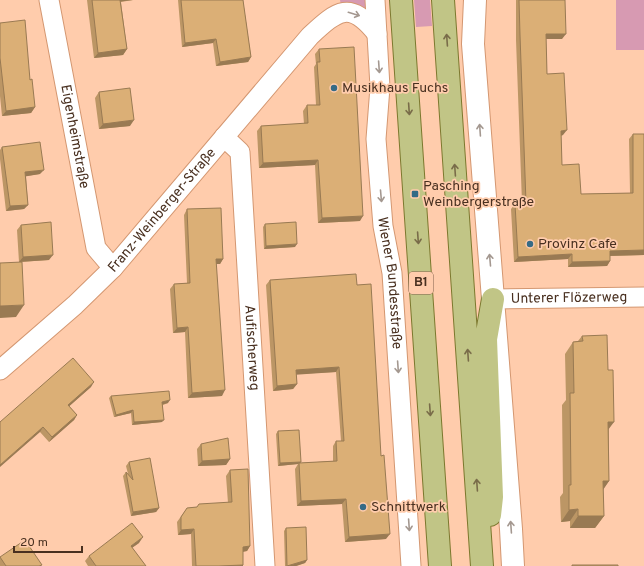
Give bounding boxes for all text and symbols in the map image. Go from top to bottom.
one-way arrow [348,11,361,18]
one-way arrow [443,34,450,47]
one-way arrow [376,60,383,73]
place label: Musikhaus Fuchs [342,80,448,97]
street label: Eigenheimstraße [57,83,93,190]
marker: Musikhaus Fuchs [329,83,339,93]
one-way arrow [405,102,412,115]
one-way arrow [477,124,484,137]
street label: Franz-Weinberger-Straße [104,145,220,276]
one-way arrow [452,164,459,177]
place label: Pasching Weinbergerstraße [423,178,534,211]
one-way arrow [377,189,384,202]
marker: Pasching Weinbergerstraße [410,189,420,199]
street label: Wiener Bundesstraße [374,216,405,350]
one-way arrow [414,231,422,244]
place label: Provinz Cafe [538,236,617,253]
marker: Provinz Cafe [525,239,535,249]
one-way arrow [487,254,494,267]
road number: B1 [409,272,433,294]
street label: Unterer Flözerweg [511,289,627,307]
street label: Aufischerweg [241,304,263,391]
one-way arrow [464,349,471,362]
one-way arrow [395,360,402,373]
one-way arrow [426,403,433,416]
one-way arrow [473,479,480,492]
place label: Schnittwerk [371,499,446,516]
marker: Schnittwerk [358,502,368,512]
one-way arrow [405,518,413,531]
one-way arrow [507,521,514,534]
scale bar [14,528,82,554]
text: 20 m [20,535,48,551]

